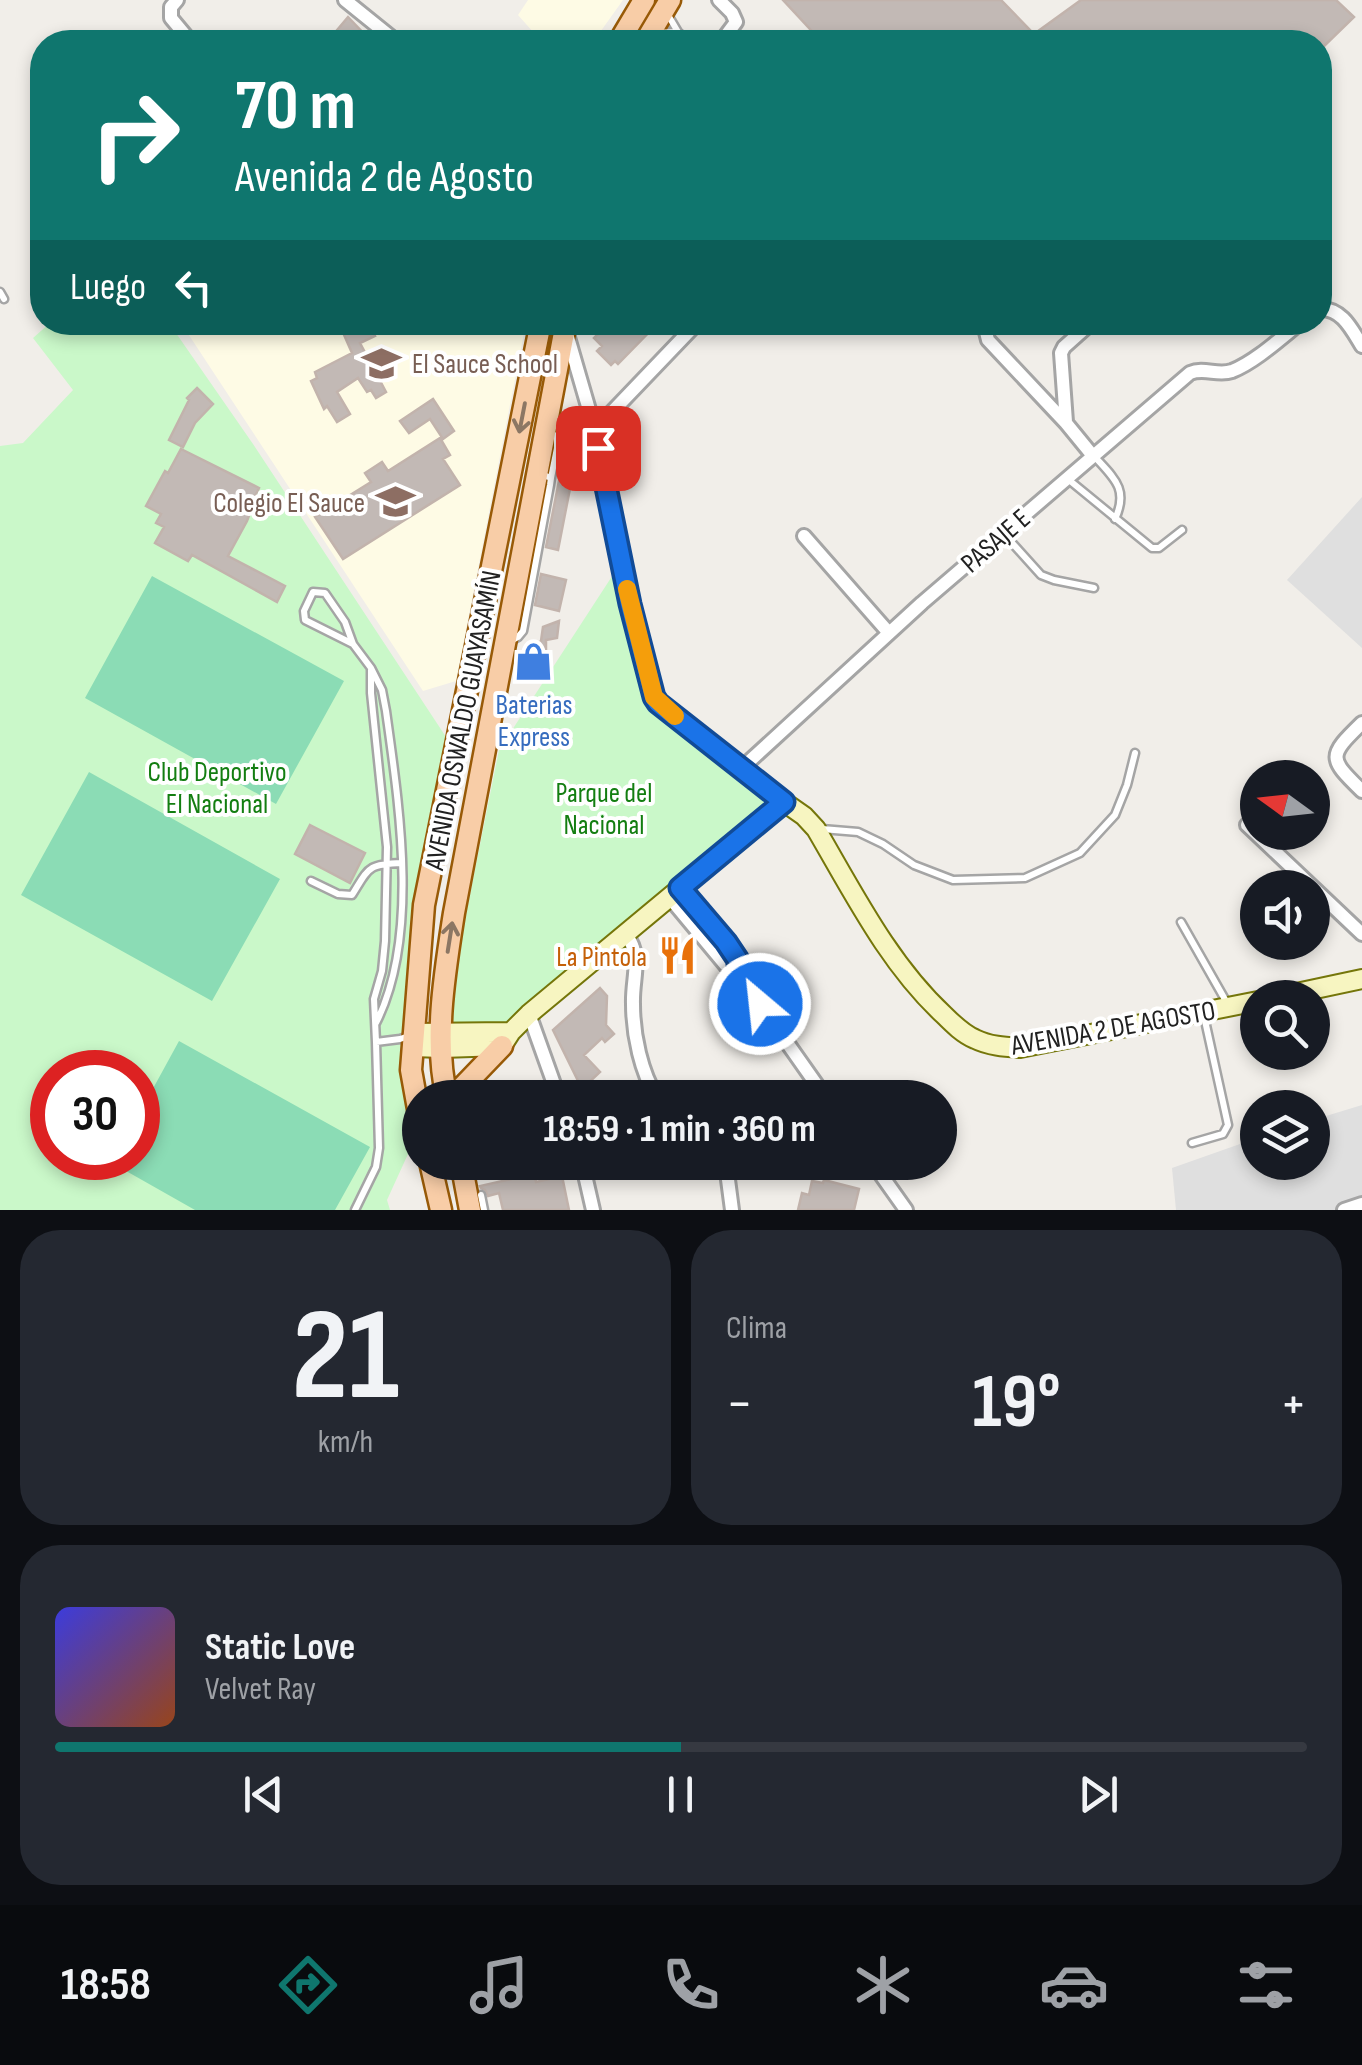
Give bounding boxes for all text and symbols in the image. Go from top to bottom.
text: 70 m [235,65,356,149]
icon: right [70,70,200,200]
text: Avenida 2 de Agosto [235,150,534,205]
icon: left [166,260,221,315]
text: Luego [70,265,146,310]
school or university icon: El Sauce School [361,342,403,384]
place label: El Sauce School [412,348,558,381]
one-way arrow [512,401,531,434]
pin [556,406,641,491]
icon: arrive [571,421,626,476]
school or university icon: Colegio El Sauce [374,481,416,523]
place label: Colegio El Sauce [213,487,365,520]
street label: PASAJE E [955,502,1037,580]
street label: AVENIDA OSWALDO GUAYASAMÍN [418,568,509,874]
shop icon: Baterias Express [513,641,555,683]
place label: Baterias Express [496,689,572,754]
park label: Club Deportivo El Nacional [147,756,287,821]
north arrow [1240,760,1330,850]
map controls [1240,760,1330,1180]
park label: Parque del Nacional [555,777,653,842]
button: sound [1240,870,1330,960]
one-way arrow [441,921,460,953]
restaurant icon: La Pintola [656,935,698,977]
place label: La Pintola [556,941,647,974]
position arrow [708,952,812,1056]
button: search [1240,980,1330,1070]
street label: AVENIDA 2 DE AGOSTO [1008,994,1218,1063]
speed limit sign: 30 [30,1050,160,1180]
button: layers [1240,1090,1330,1180]
text: 18:59 · 1 min · 360 m [543,1107,816,1152]
text: 21 [291,1280,400,1436]
text: Clima [726,1309,787,1348]
text: 19° [972,1358,1061,1449]
text: − [726,1371,753,1438]
text: + [1280,1371,1307,1438]
text: km/h [318,1423,373,1462]
text: Static Love [205,1625,355,1670]
text: Velvet Ray [205,1670,316,1709]
icon: previous [236,1767,291,1822]
icon: pause [653,1767,708,1822]
icon: next [1071,1767,1126,1822]
icon: directions [273,1950,343,2020]
icon: music [464,1950,534,2020]
icon: phone [656,1950,726,2020]
icon: climate [848,1950,918,2020]
icon: car [1039,1950,1109,2020]
icon: filters [1231,1950,1301,2020]
text: 18:58 [61,1958,151,2013]

